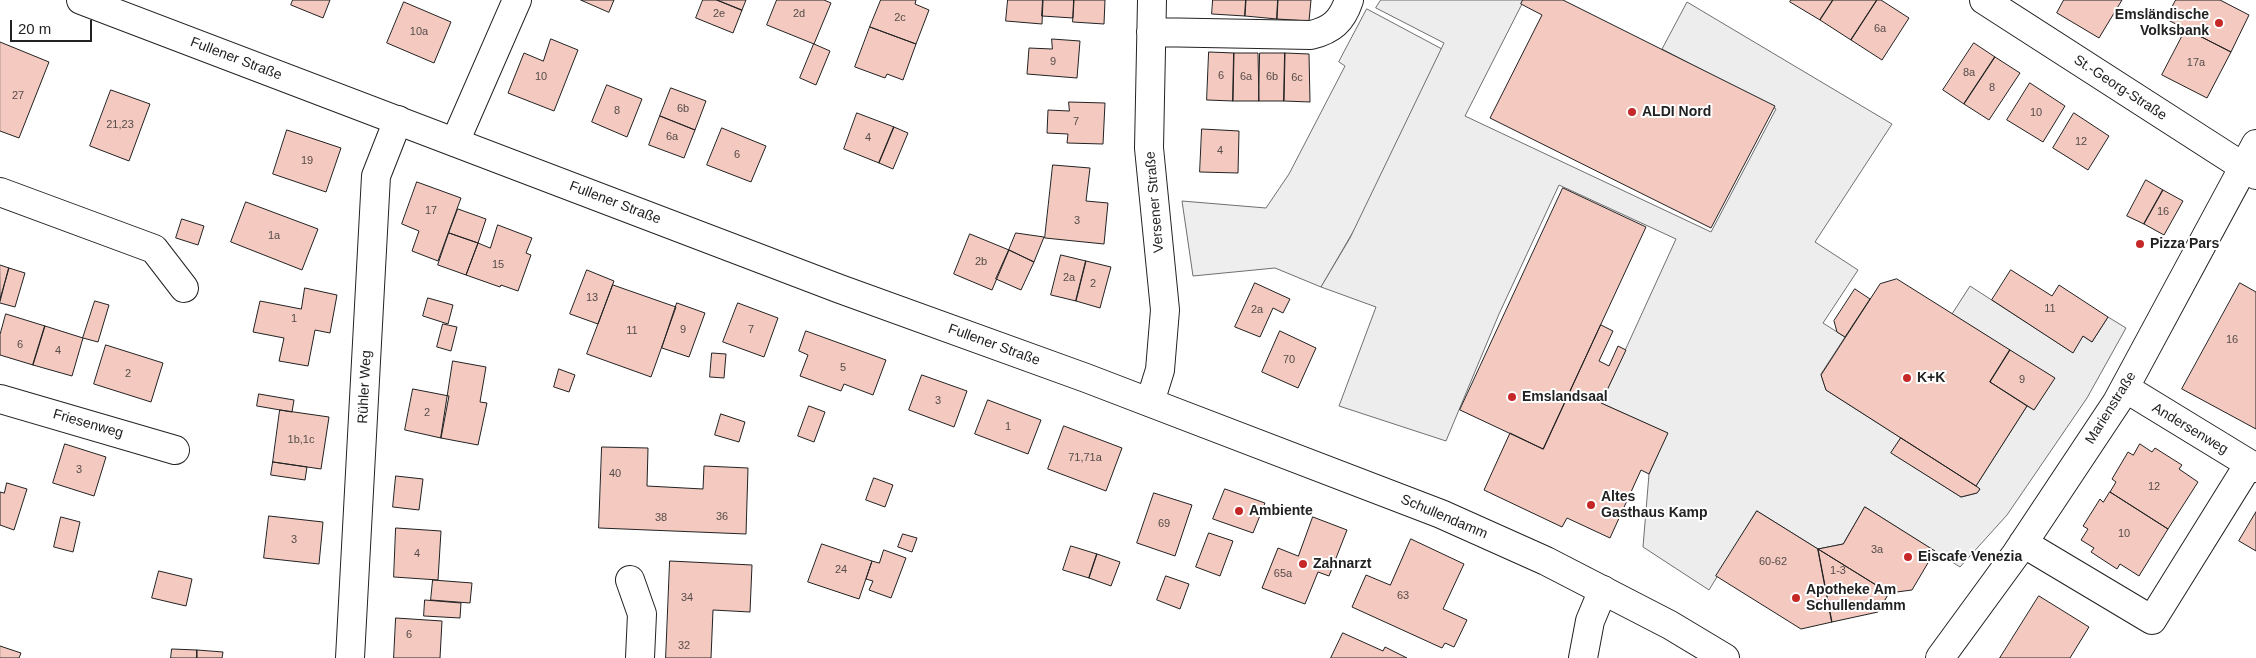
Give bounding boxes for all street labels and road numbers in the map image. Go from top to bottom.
street label: Fullener Straße [188,34,284,84]
street label: St.-Georg-Straße [2070,52,2170,124]
street label: Versener Straße [1142,150,1168,254]
street label: Fullener Straße [567,178,663,228]
street label: Fullener Straße [946,321,1042,369]
street label: Rühler Weg [355,350,375,424]
street label: Marienstraße [2082,369,2140,447]
street label: Andersenweg [2149,400,2231,458]
street label: Friesenweg [51,406,125,442]
street label: Schullendamm [1398,491,1490,543]

